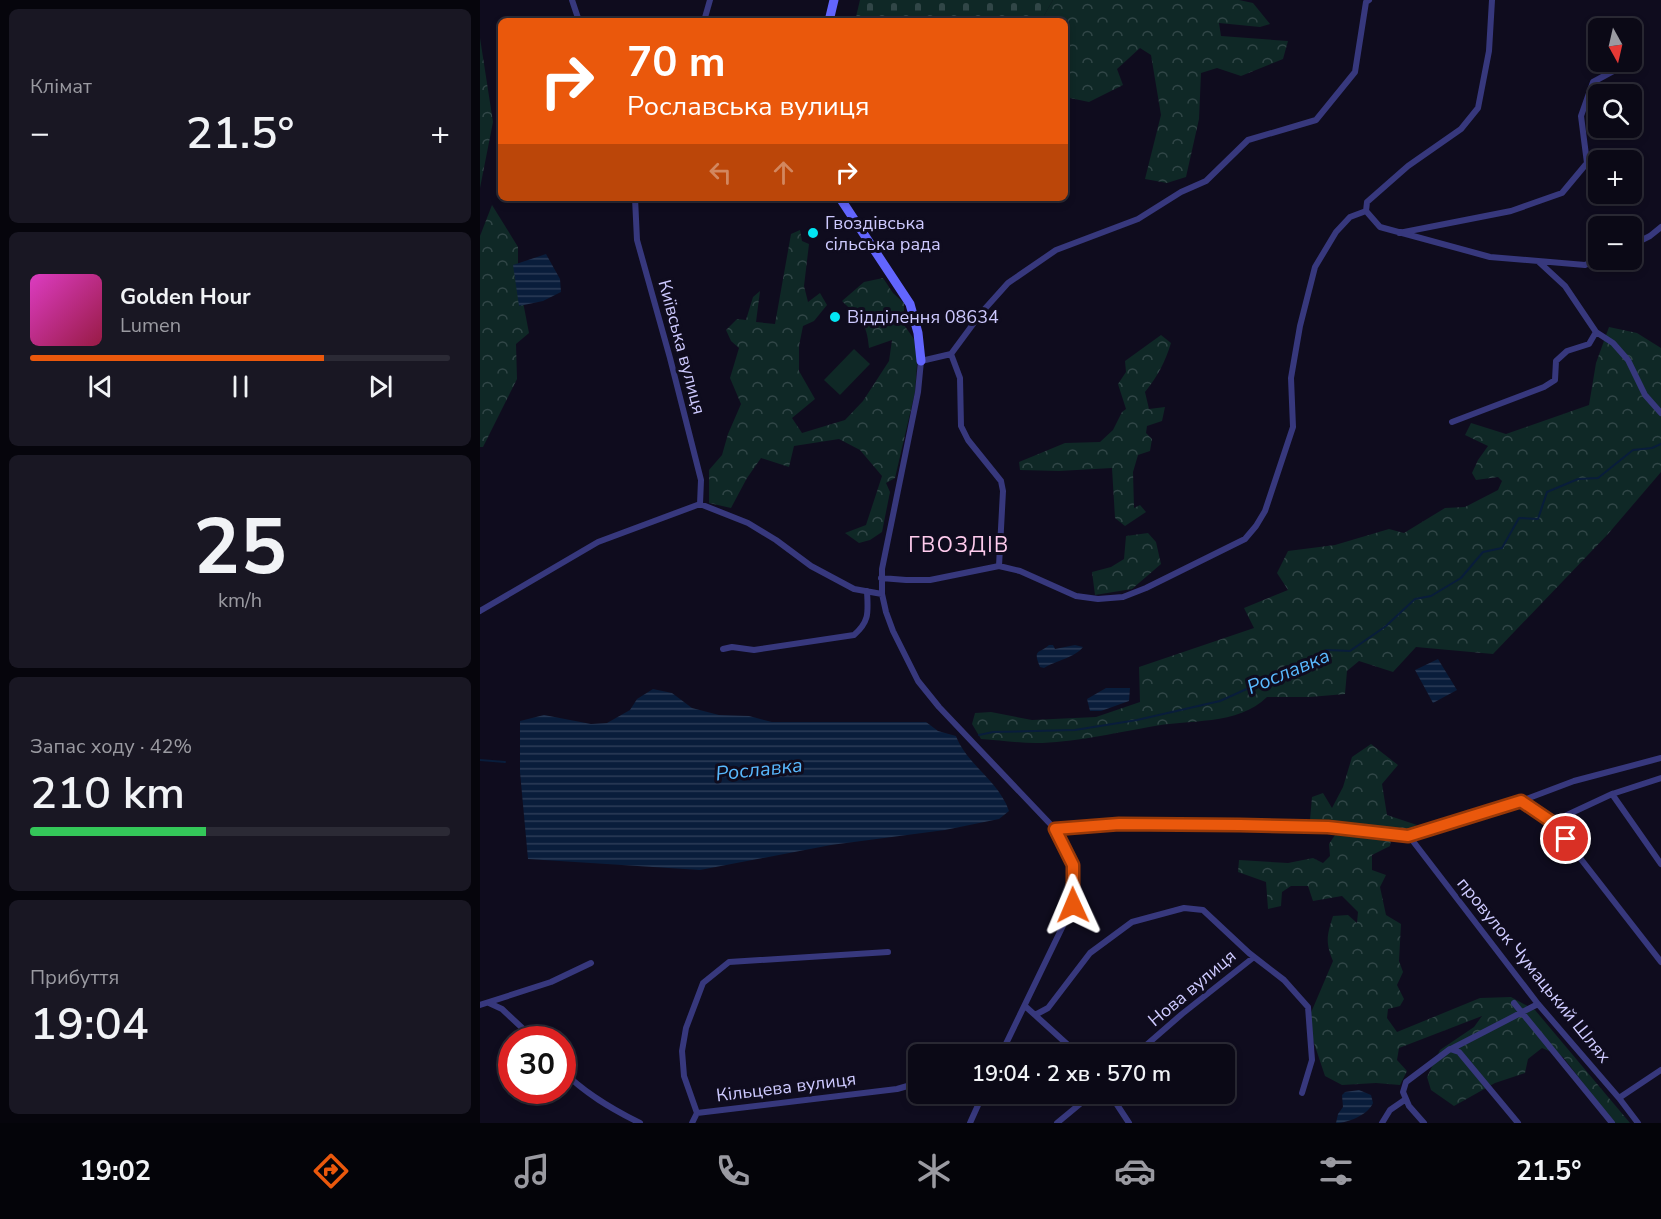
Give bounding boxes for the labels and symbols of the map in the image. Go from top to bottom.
north arrow [1588,18,1642,72]
place label: Гвоздівська сільська рада [825,211,941,256]
marker: Гвоздівська сільська рада [806,226,820,240]
street label: Київська вулиця [653,277,711,417]
place label: Відділення 08634 [847,305,999,329]
marker: Відділення 08634 [828,310,842,324]
district label: ГВОЗДІВ [908,531,1010,559]
water label: Рославка [1243,642,1334,701]
water label: Рославка [714,751,804,788]
pin [1540,813,1591,864]
street label: провулок Чумацький Шлях [1452,872,1617,1068]
position arrow [1041,873,1105,937]
street label: Нова вулиця [1143,944,1241,1032]
speed limit sign: 30 [498,1026,576,1104]
street label: Кільцева вулиця [715,1067,857,1107]

